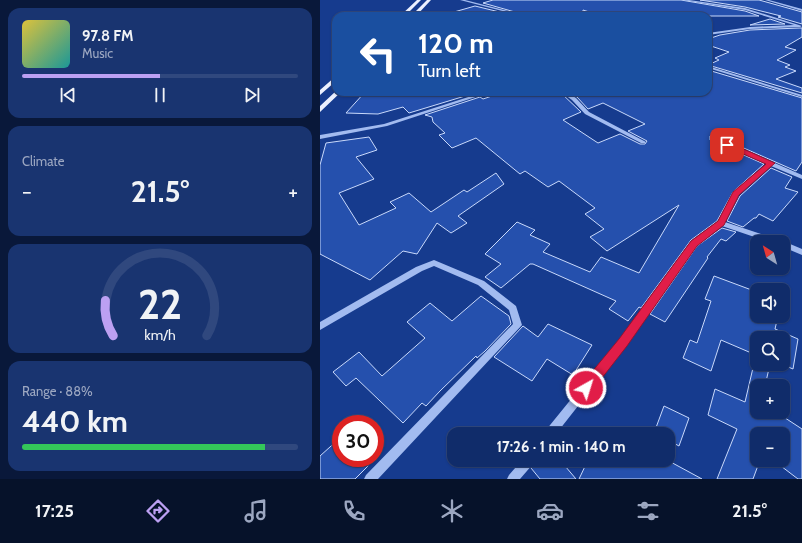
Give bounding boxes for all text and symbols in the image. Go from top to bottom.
text: 120 m [418,26,494,60]
text: 97.8 FM [82,27,133,45]
icon: left [352,28,404,80]
text: Music [82,45,113,61]
text: Turn left [418,60,481,82]
icon: previous [57,84,79,106]
icon: pause [149,84,171,106]
icon: next [241,84,263,106]
pin [710,128,744,162]
icon: arrive [716,134,738,156]
text: Climate [22,153,64,169]
text: 21.5° [131,173,189,210]
text: − [22,178,32,205]
text: + [288,178,298,205]
north arrow [750,235,790,275]
map controls [750,235,790,467]
text: 22 [138,279,182,329]
button: sound [750,283,790,323]
text: km/h [144,326,176,344]
button: search [750,331,790,371]
position arrow [565,367,607,409]
button: + [750,379,790,419]
text: Range · 88% [22,383,93,399]
text: 440 km [22,403,128,440]
speed limit sign: 30 [332,415,384,467]
button: − [750,427,790,467]
text: 17:26 · 1 min · 140 m [496,438,626,456]
icon: directions [144,497,172,525]
icon: music [242,497,270,525]
icon: phone [340,497,368,525]
icon: climate [438,497,466,525]
icon: car [536,497,564,525]
icon: filters [634,497,662,525]
text: 17:25 [35,500,74,522]
text: 21.5° [732,500,767,522]

